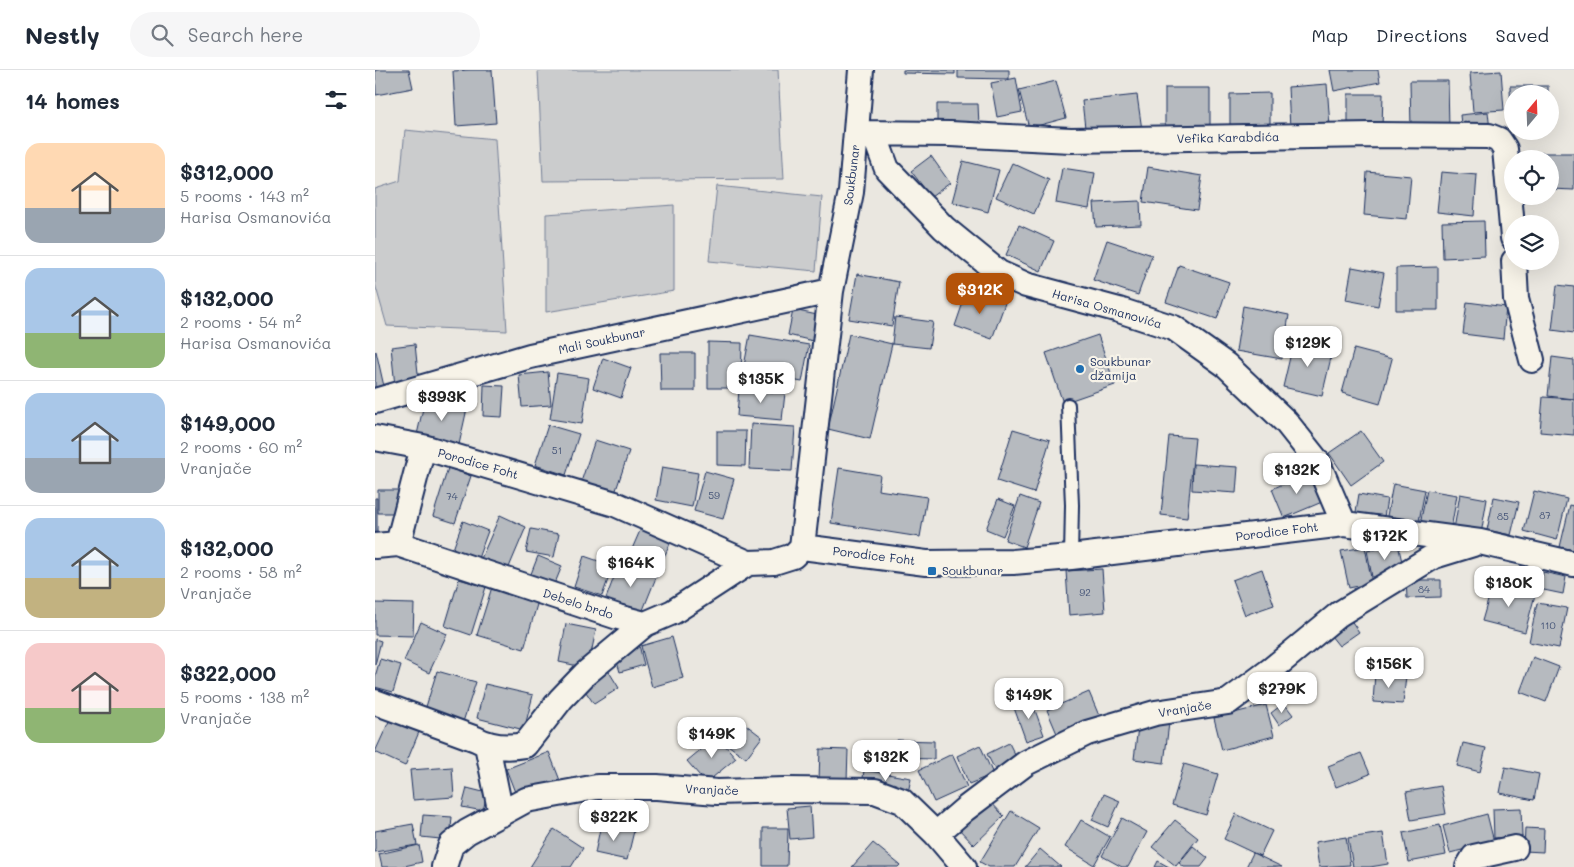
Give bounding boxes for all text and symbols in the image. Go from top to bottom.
search box [130,12,480,57]
text: Nestly [25,19,100,50]
icon: search [148,21,176,49]
text: Search here [188,22,303,47]
text: Map [1311,23,1348,47]
text: Directions [1376,23,1468,47]
text: Saved [1496,23,1549,47]
north arrow [1504,85,1559,140]
map controls [1504,85,1559,270]
icon: filters [322,86,350,114]
text: 14 homes [25,87,120,114]
street label: Vefika Karabdića [1176,128,1280,146]
street label: Soukbunar [839,144,863,206]
button: locate [1504,150,1559,205]
text: $312,000 [180,158,274,185]
icon: home [65,163,125,223]
text: 5 rooms · 143 m² [180,185,309,206]
text: Harisa Osmanovića [180,206,331,227]
button: layers [1504,215,1559,270]
pin: $312K [945,272,1015,315]
text: $312K [957,278,1003,299]
text: $132,000 [180,284,274,311]
street label: Harisa Osmanovića [1050,285,1164,331]
icon: home [65,288,125,348]
text: 2 rooms · 54 m² [180,311,301,332]
street label: Mali Soukbunar [557,323,647,357]
pin: $129K [1273,326,1343,368]
text: $129K [1285,331,1331,352]
text: Harisa Osmanovića [180,332,331,353]
place label: Soukbunar džamija [1090,353,1151,383]
pin: $135K [726,362,796,404]
marker: Soukbunar džamija [1074,363,1086,375]
text: $135K [738,367,784,388]
pin: $393K [407,380,477,422]
text: $393K [417,385,467,406]
text: $149,000 [180,409,275,436]
icon: home [65,413,125,473]
text: 2 rooms · 60 m² [180,436,302,457]
house number: 51 [552,443,562,457]
street label: Porodice Foht [436,444,520,482]
pin: $132K [1262,452,1332,495]
text: Vranjače [180,457,252,478]
text: $132K [1274,458,1320,479]
house number: 59 [708,488,720,502]
house number: 74 [446,489,458,503]
house number: 87 [1539,508,1551,522]
house number: 85 [1497,509,1509,523]
street label: Porodice Foht [1235,518,1319,544]
pin: $172K [1350,518,1420,561]
text: $172K [1362,524,1408,545]
text: $132,000 [180,534,274,561]
icon: home [65,538,125,598]
street label: Porodice Foht [832,542,916,568]
pin: $164K [596,546,666,588]
text: $164K [607,551,655,572]
text: 2 rooms · 58 m² [180,561,302,582]
place label: Soukbunar [942,562,1003,578]
marker: Soukbunar [926,565,938,577]
pin: $180K [1474,566,1544,608]
text: $180K [1485,571,1533,592]
text: Vranjače [180,582,252,603]
house number: 84 [1418,582,1430,596]
street label: Debelo brdo [541,584,616,622]
house number: 92 [1079,585,1091,599]
house number: 110 [1540,618,1556,632]
pin: $156K [1354,646,1424,689]
text: $156K [1366,652,1412,673]
text: $322,000 [180,659,276,686]
icon: home [65,663,125,723]
pin: $279K [1247,672,1317,714]
text: $279K [1258,677,1306,698]
pin: $149K [994,678,1064,720]
text: $149K [1005,683,1053,704]
text: 5 rooms · 138 m² [180,686,309,707]
street label: Vranjače [1157,696,1213,720]
text: Vranjače [180,707,252,728]
pin: $149K [677,716,747,759]
text: $149K [688,722,736,743]
pin: $132K [851,740,921,782]
text: $132K [863,745,909,766]
street label: Vranjače [685,780,739,798]
pin: $322K [579,800,649,842]
text: $322K [590,805,638,826]

